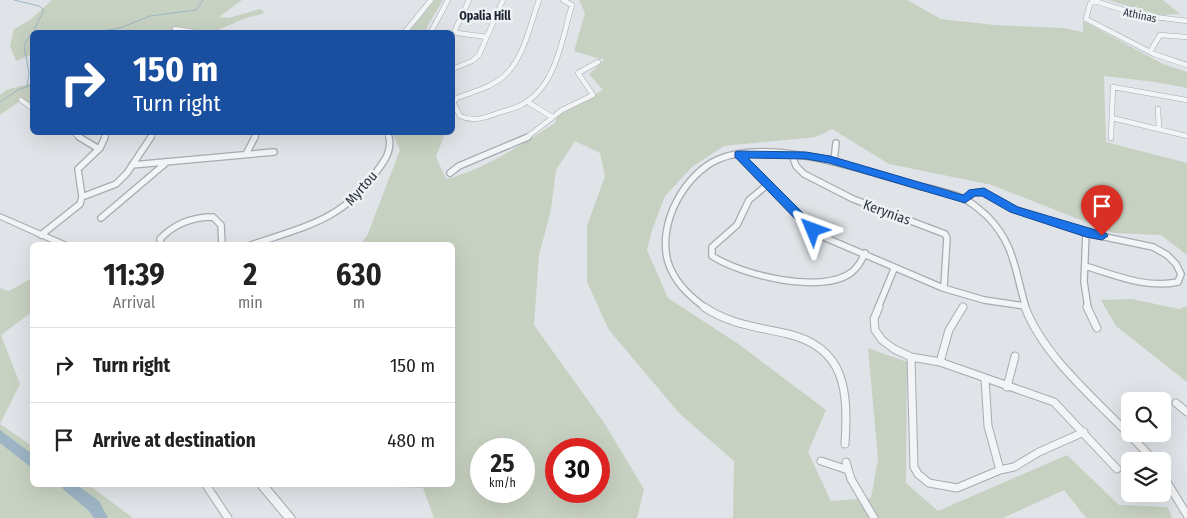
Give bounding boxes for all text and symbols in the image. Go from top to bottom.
street label: Athinas [1122,6,1158,25]
district label: Opalia Hill [459,9,511,23]
text: 150 m [133,48,218,90]
icon: right [50,50,115,115]
text: Turn right [133,90,221,117]
street label: Myrtou [342,168,381,209]
pin [1081,185,1123,236]
icon: arrive [1088,192,1116,220]
street label: Kerynias [861,196,913,229]
position arrow [786,203,838,255]
text: 11:39 [103,257,165,293]
text: 2 [243,257,257,293]
text: 630 [336,257,382,293]
text: Arrival [113,293,155,312]
text: min [238,293,263,312]
text: m [353,293,365,312]
icon: right [50,351,78,379]
text: Turn right [93,354,170,377]
text: 150 m [390,354,435,377]
map controls [1121,392,1171,502]
button: search [1121,392,1171,442]
icon: arrive [50,426,78,454]
text: Arrive at destination [93,429,256,452]
text: 480 m [387,429,435,452]
speed limit sign: 30 [545,438,610,503]
text: 25 [491,449,514,479]
button: layers [1121,452,1171,502]
text: km/h [489,476,516,490]

